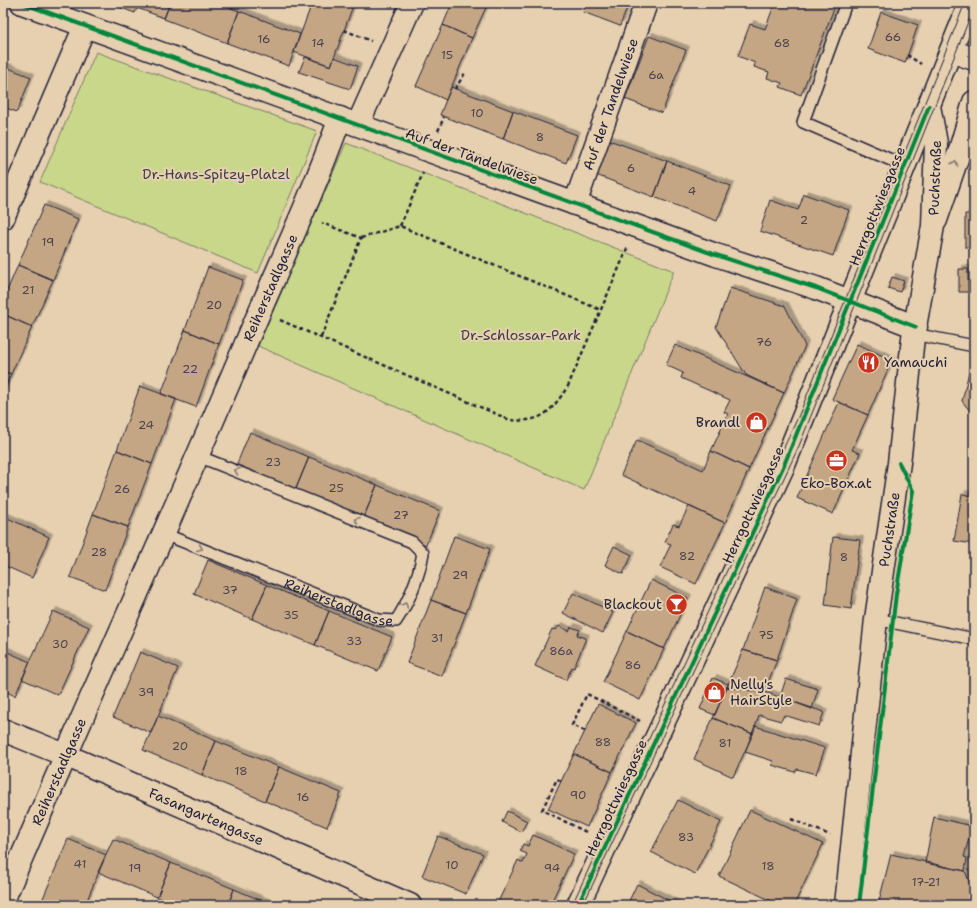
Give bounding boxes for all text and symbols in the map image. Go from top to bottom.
house number: 66 [885,29,901,45]
house number: 16 [257,31,271,47]
house number: 14 [312,35,324,51]
street label: Auf der Tandelwiese [579,35,642,173]
house number: 68 [774,35,790,51]
house number: 15 [441,47,453,63]
house number: 6a [648,67,664,83]
house number: 10 [470,105,484,121]
street label: Auf der Tändelwiese [403,124,541,188]
house number: 8 [536,129,544,145]
street label: Puchstraße [924,140,945,216]
street label: Herrgottwiesgasse [845,144,909,268]
house number: 6 [627,160,635,176]
one-way arrow [951,160,959,167]
park label: Dr.-Hans-Spitzy-Platzl [142,165,290,183]
house number: 4 [688,183,696,199]
house number: 2 [800,212,808,228]
street label: Reiherstadlgasse [239,231,301,344]
house number: 19 [42,234,54,250]
house number: 21 [22,282,34,298]
house number: 20 [206,297,222,313]
park label: Dr.-Schlossar-Park [461,326,581,344]
house number: 76 [756,334,772,350]
restaurant icon: Yamauchi [856,349,882,375]
place label: Yamauchi [884,353,947,371]
house number: 22 [182,361,198,377]
shop icon: Brandl [743,409,769,435]
place label: Brandl [696,413,741,431]
house number: 24 [138,417,154,433]
street label: Herrgottwiesgasse [718,443,788,567]
office icon: Eko-Box.at [823,448,849,474]
house number: 23 [265,454,281,470]
one-way arrow [233,468,240,476]
place label: Eko-Box.at [800,474,872,492]
house number: 25 [328,480,344,496]
house number: 26 [114,481,130,497]
street label: Puchstraße [875,491,904,568]
house number: 27 [393,507,409,523]
one-way arrow [354,517,362,525]
house number: 28 [91,544,107,560]
one-way arrow [196,544,203,552]
house number: 82 [679,548,695,564]
house number: 8 [840,549,848,565]
house number: 29 [452,567,468,583]
street label: Reiherstadlgasse [282,574,394,630]
house number: 37 [222,582,238,598]
bar icon: Blackout [664,591,690,617]
place label: Blackout [604,595,662,613]
one-way arrow [400,602,408,610]
house number: 35 [283,607,299,623]
house number: 75 [758,627,774,643]
house number: 31 [431,630,443,646]
house number: 33 [346,633,362,649]
house number: 30 [52,636,68,652]
house number: 86a [549,643,573,659]
house number: 86 [625,657,641,673]
place label: Nelly's HairStyle [730,675,792,709]
shop icon: Nelly's HairStyle [702,679,728,705]
house number: 39 [138,684,154,700]
street label: Reiherstadlgasse [27,715,90,828]
house number: 88 [595,734,611,750]
house number: 81 [719,735,731,751]
street label: Herrgottwiesgasse [581,736,651,860]
house number: 20 [172,738,188,754]
house number: 18 [234,763,248,779]
street label: Fasangartengasse [146,784,267,849]
house number: 90 [570,787,586,803]
house number: 16 [296,789,310,805]
house number: 83 [678,829,694,845]
house number: 41 [74,856,86,872]
house number: 10 [445,857,459,873]
house number: 18 [761,858,775,874]
house number: 19 [129,860,141,876]
house number: 94 [544,860,560,876]
house number: 17-21 [912,874,940,890]

